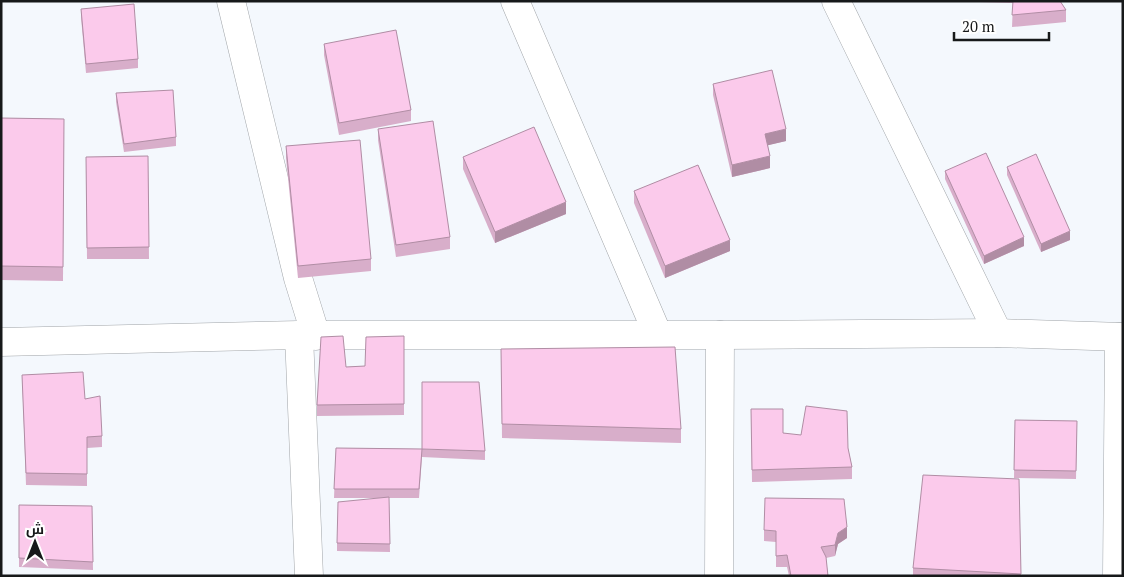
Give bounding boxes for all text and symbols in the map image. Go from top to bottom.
scale bar [954,10,1049,42]
text: 20 m [962,16,995,36]
north arrow [10,517,60,567]
text: ش [26,519,44,538]

